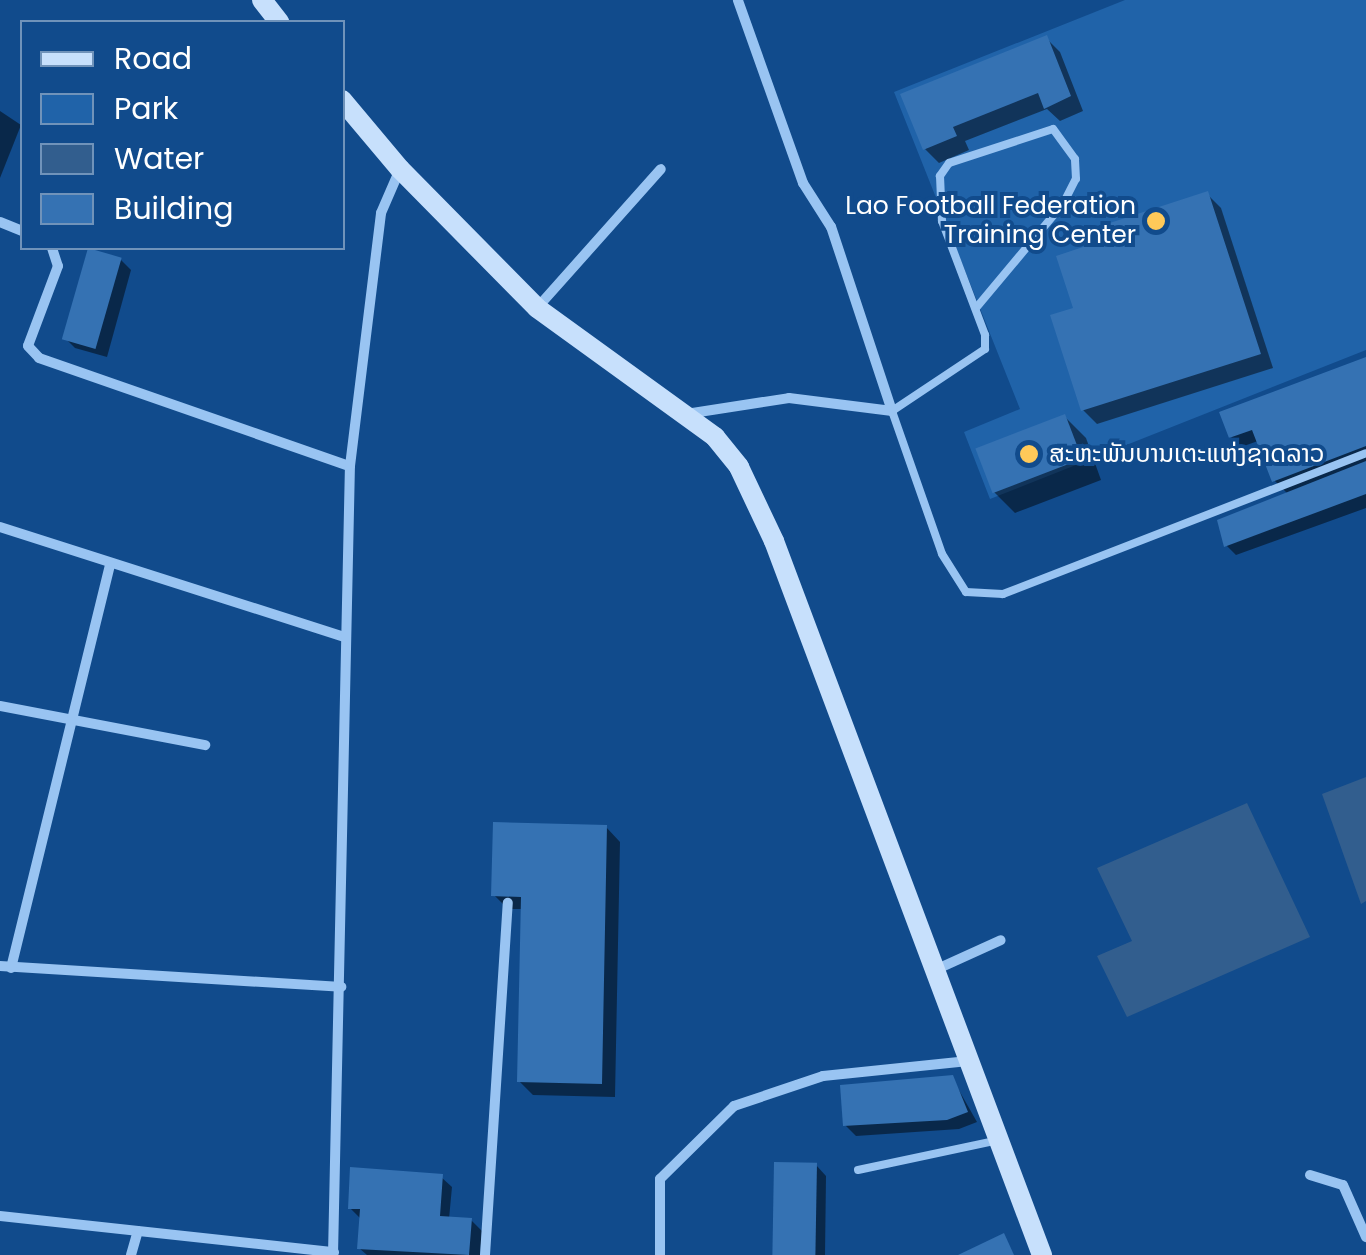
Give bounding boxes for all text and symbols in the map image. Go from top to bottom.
legend [20,20,345,250]
text: Road [114,37,192,80]
text: Park [114,87,178,130]
text: Water [114,137,204,180]
text: Building [114,187,234,230]
place label: Lao Football Federation Training Center [845,192,1136,251]
marker: Lao Football Federation Training Center [1145,210,1167,232]
place label: ສະຫະພັນບານເຕະແຫ່ງຊາດລາວ [1049,439,1325,469]
marker: ສະຫະພັນບານເຕະແຫ່ງຊາດລາວ [1018,443,1040,465]

